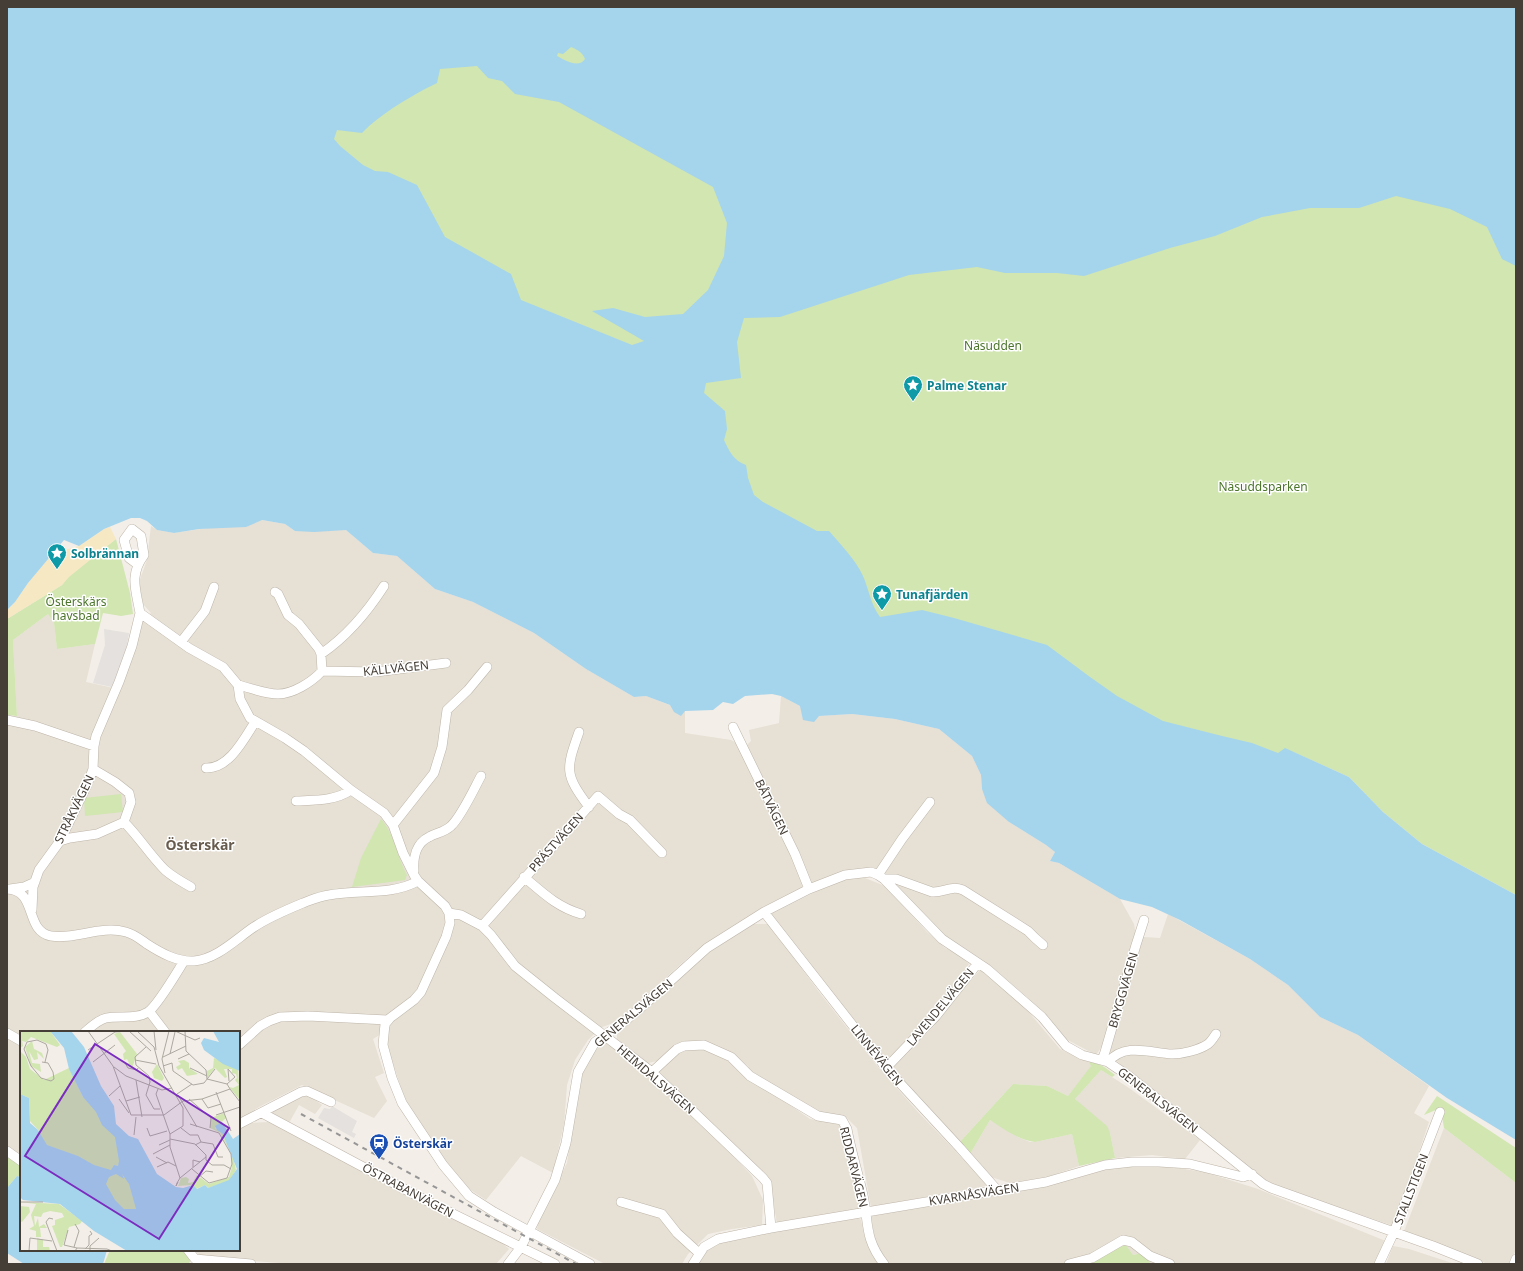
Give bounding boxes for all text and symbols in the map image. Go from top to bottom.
park label: Näsudden [964,337,1022,354]
place icon: Palme Stenar [902,374,924,402]
place label: Palme Stenar [927,377,1007,394]
park label: Näsuddsparken [1218,478,1308,495]
place icon: Solbrännan [46,542,68,570]
place label: Solbrännan [71,545,139,562]
place icon: Tunafjärden [871,583,893,611]
place label: Tunafjärden [896,586,968,603]
park label: Österskärs havsbad [46,593,107,624]
street label: KÄLLVÄGEN [362,656,430,680]
street label: STRÅKVÄGEN [50,772,98,846]
street label: BÅTVÄGEN [751,776,793,838]
street label: PRÄSTVÄGEN [525,809,587,875]
district label: Österskär [165,835,235,854]
street label: BRYGGVÄGEN [1104,950,1142,1030]
street label: LAVENDELVÄGEN [902,965,978,1049]
street label: GENERALSVÄGEN [590,975,676,1051]
street label: LINNÉVÄGEN [847,1021,907,1089]
inset map [20,1031,240,1251]
street label: HEIMDALSVÄGEN [613,1040,699,1118]
street label: GENERALSVÄGEN [1114,1063,1202,1137]
street label: RIDDARVÄGEN [836,1125,872,1209]
station icon: Österskär [368,1132,390,1160]
place label: Österskär [393,1135,453,1152]
street label: STALLSTIGEN [1390,1151,1432,1227]
street label: ÖSTRABANVÄGEN [359,1159,457,1221]
street label: KVARNÅSVÄGEN [928,1178,1020,1210]

